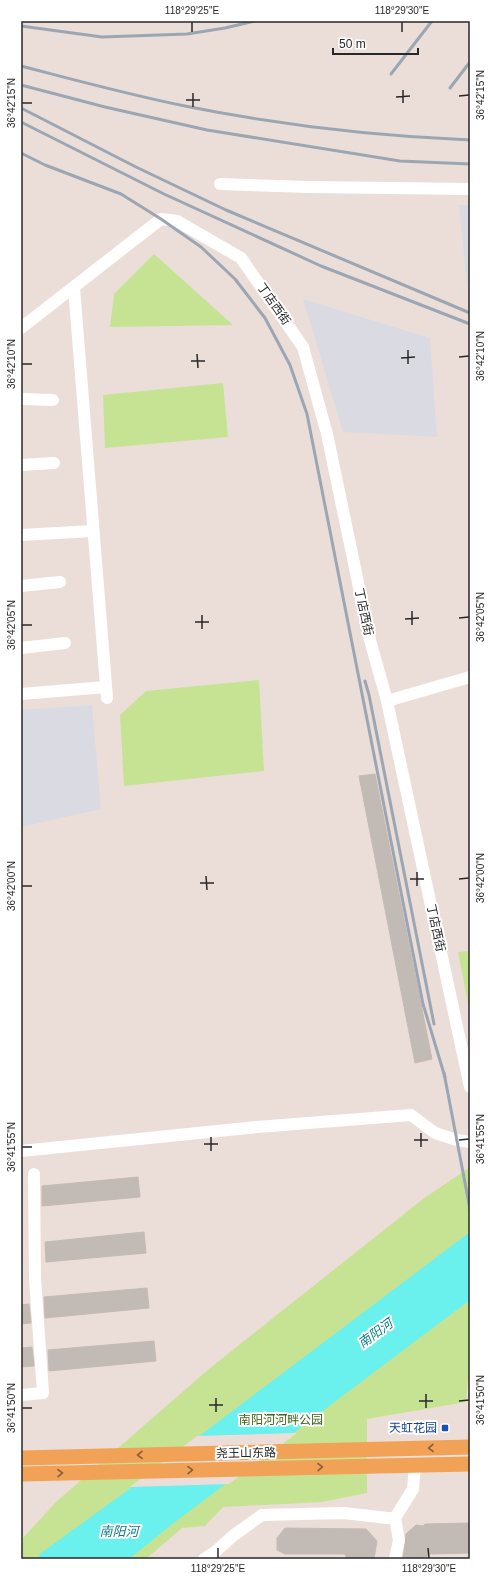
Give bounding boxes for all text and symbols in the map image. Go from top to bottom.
text: 118°29'25"E [165,5,219,16]
text: 118°29'30"E [375,5,429,16]
scale bar [333,30,418,56]
text: 50 m [339,37,366,51]
text: 36°42'15"N [475,70,486,120]
text: 36°42'15"N [6,78,17,128]
street label: 丁店西街 [254,280,294,328]
text: 36°42'10"N [475,331,486,381]
text: 36°42'10"N [6,339,17,389]
street label: 丁店西街 [352,587,376,637]
text: 36°42'05"N [475,592,486,642]
text: 36°42'05"N [6,600,17,650]
text: 36°42'00"N [475,853,486,903]
text: 36°42'00"N [6,861,17,911]
street label: 丁店西街 [424,903,448,953]
text: 36°41'55"N [475,1114,486,1164]
text: 36°41'55"N [6,1122,17,1172]
water label: 南阳河 [355,1314,398,1351]
text: 36°41'50"N [475,1375,486,1425]
text: 36°41'50"N [6,1383,17,1433]
park label: 南阳河河畔公园 [239,1413,323,1427]
place label: 天虹花园 [389,1421,437,1435]
marker: 天虹花园 [440,1423,450,1433]
one-way arrow [428,1444,434,1453]
street label: 尧王山东路 [216,1445,276,1461]
one-way arrow [137,1451,143,1459]
one-way arrow [317,1463,323,1472]
one-way arrow [187,1466,193,1474]
one-way arrow [57,1469,63,1477]
water label: 南阳河 [99,1524,141,1539]
text: 118°29'25"E [191,1563,245,1574]
text: 118°29'30"E [402,1563,456,1574]

